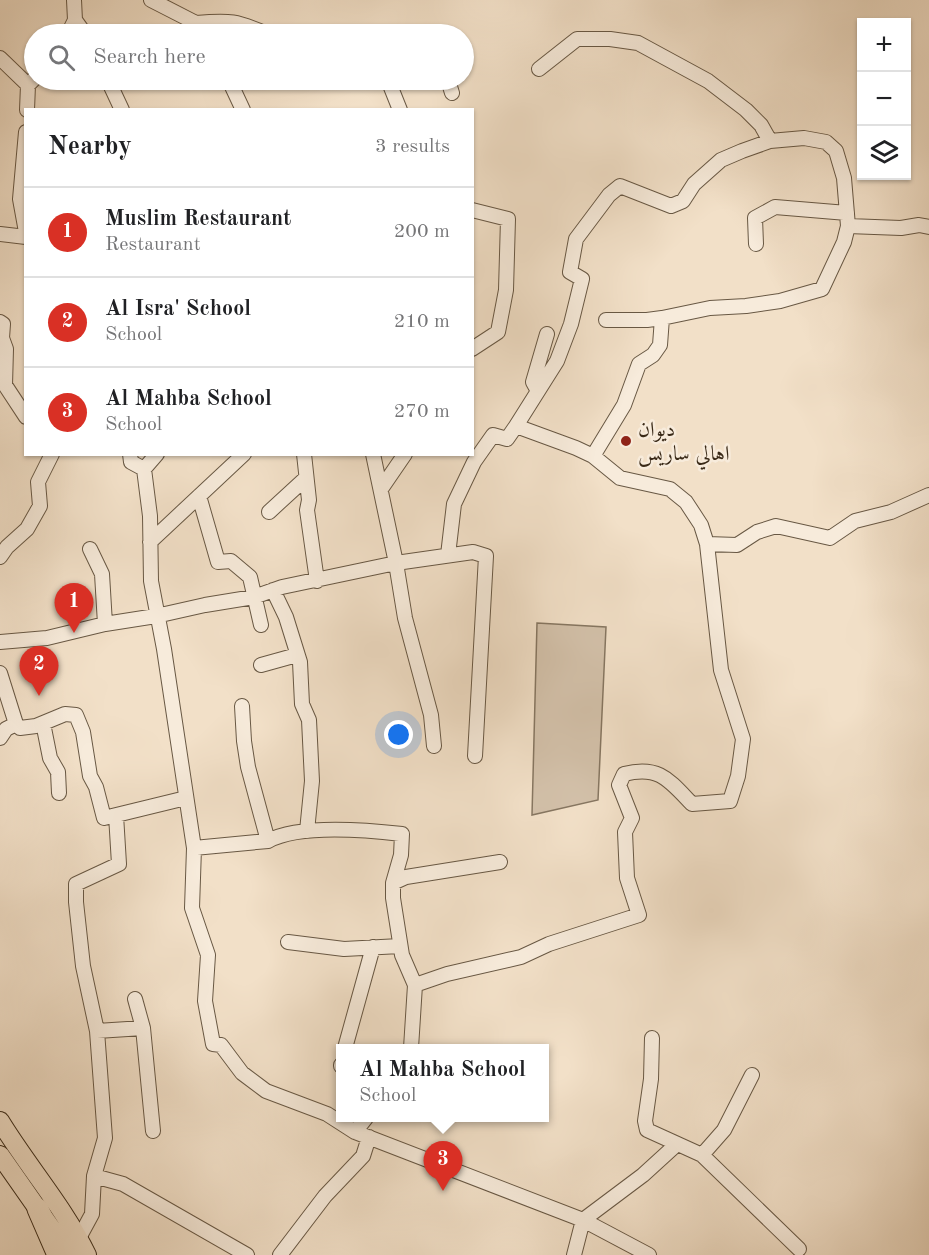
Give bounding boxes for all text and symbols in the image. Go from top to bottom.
map controls [857,18,911,180]
button: + [857,18,911,72]
search box [24,24,474,90]
icon: search [45,41,78,74]
text: Search here [93,46,206,68]
button: − [857,72,911,126]
button: layers [857,126,911,180]
text: Nearby [48,134,132,160]
text: 3 results [375,137,450,157]
text: Muslim Restaurant [105,208,291,230]
text: 1 [62,222,73,242]
text: 200 m [394,222,450,242]
text: Restaurant [105,235,201,255]
text: Al Isra' School [105,298,251,320]
text: 2 [62,312,73,332]
text: 210 m [394,312,450,332]
text: School [105,325,162,345]
text: Al Mahba School [105,388,272,410]
text: 3 [62,402,73,422]
text: 270 m [394,402,450,422]
text: School [105,415,162,435]
place label: ديوان اهالي ساريس [638,420,729,470]
marker: ديوان اهالي ساريس [619,434,633,448]
pin: 1 [54,584,94,633]
pin: 2 [20,646,58,696]
your location [384,720,413,749]
popup [336,1044,549,1122]
text: Al Mahba School [359,1059,526,1081]
text: School [359,1086,416,1106]
pin: 3 [424,1142,462,1191]

